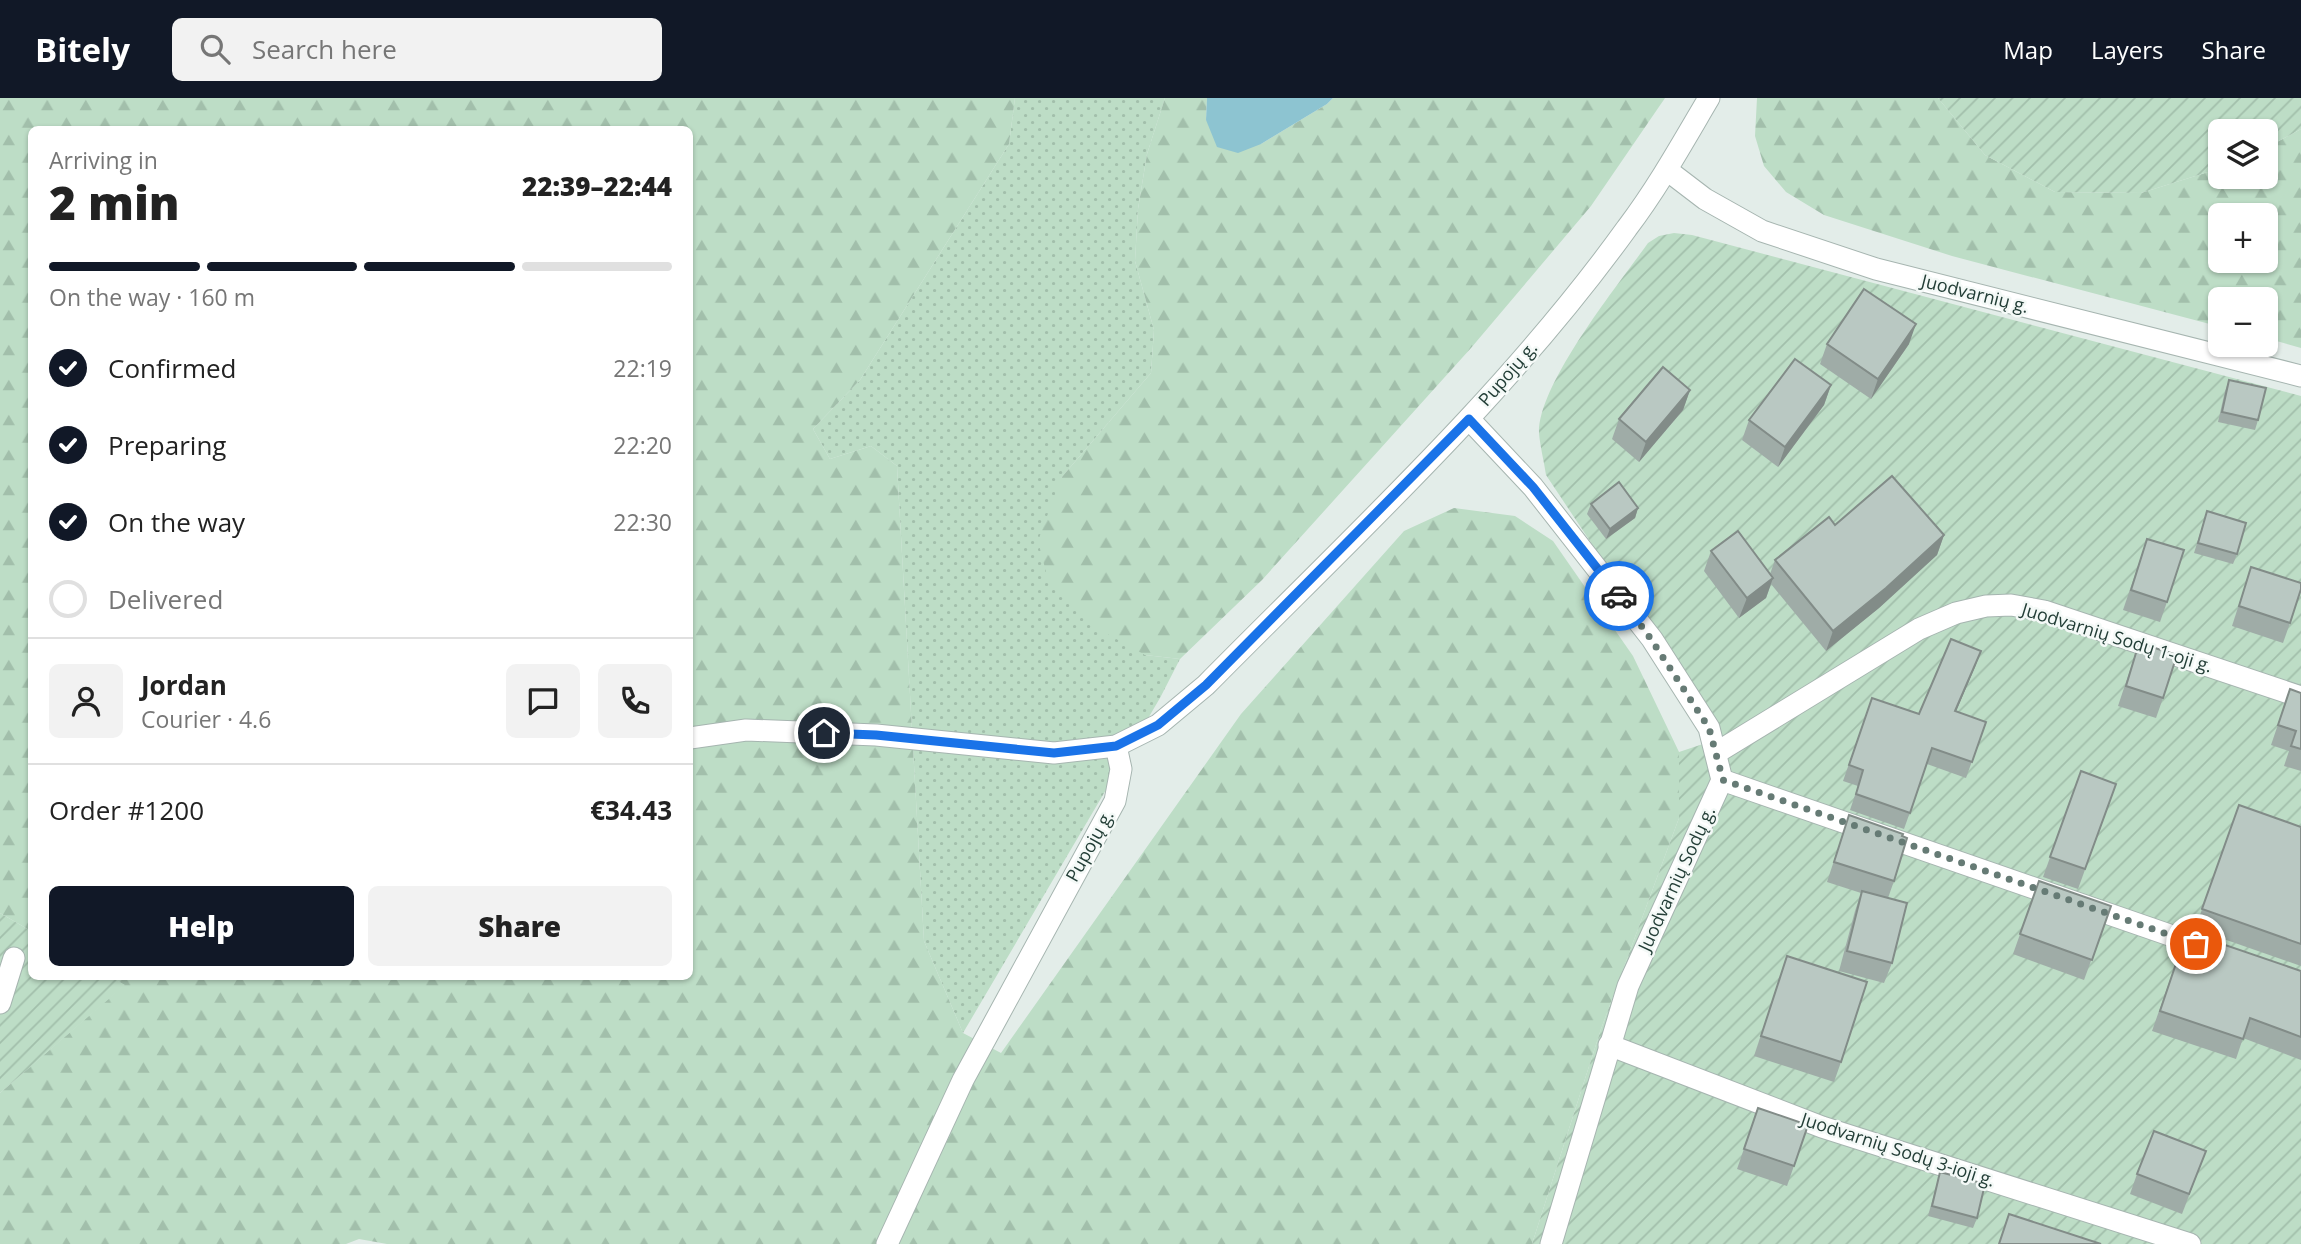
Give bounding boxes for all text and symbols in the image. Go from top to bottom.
search box [172,18,662,81]
text: Bitely [35,27,130,72]
icon: search [196,30,234,68]
text: Search here [252,31,397,67]
text: Map [2003,33,2053,66]
text: Layers [2091,33,2164,66]
text: Share [2202,33,2266,66]
map controls [2208,119,2278,357]
button: layers [2208,119,2278,189]
text: Arriving in [49,144,158,176]
text: 22:39–22:44 [522,168,672,204]
text: 2 min [49,171,180,233]
button: + [2208,203,2278,273]
street label: Juodvarnių g. [1917,268,2031,318]
text: On the way · 160 m [49,281,255,313]
button: − [2208,287,2278,357]
street label: Pupojų g. [1472,336,1542,411]
icon: check [49,349,87,387]
text: Confirmed [108,350,236,386]
text: 22:19 [613,352,672,384]
icon: check [49,426,87,464]
text: Preparing [108,427,226,463]
text: 22:20 [613,429,672,461]
icon: check [49,503,87,541]
text: On the way [108,504,245,540]
text: 22:30 [613,506,672,538]
courier [1584,561,1654,631]
icon: car [1600,577,1638,615]
text: Delivered [108,581,223,617]
street label: Juodvarnių Sodų 1-oji g. [2017,596,2215,677]
button: person [49,664,123,738]
button: chat [506,664,580,738]
button: phone [598,664,672,738]
text: Jordan [141,667,227,703]
text: Courier · 4.6 [141,703,271,735]
pin [794,703,854,763]
icon: home [805,714,843,752]
text: Order #1200 [49,792,204,828]
text: €34.43 [590,792,672,828]
street label: Juodvarnių Sodų g. [1631,802,1720,957]
street label: Pupojų g. [1060,805,1119,886]
button: Help [49,886,354,966]
button: Share [368,886,672,966]
pin [2166,914,2226,974]
icon: bag [2177,925,2215,963]
street label: Juodvarnių Sodų 3-ioji g. [1796,1106,1998,1192]

